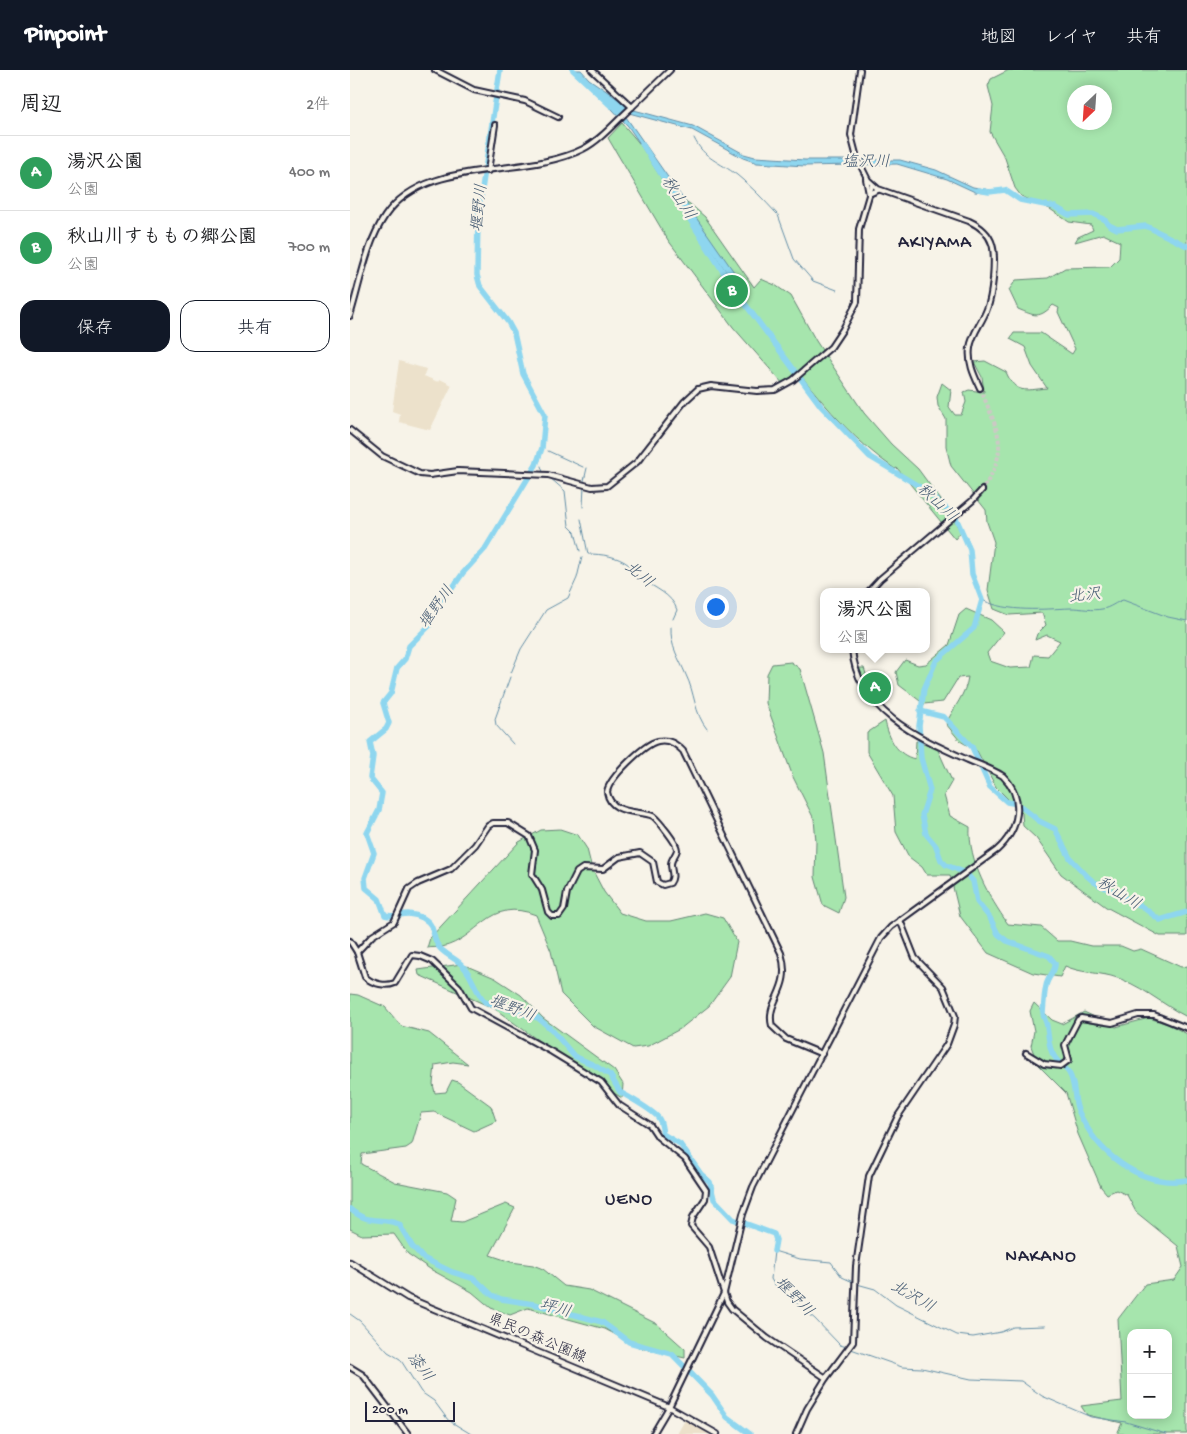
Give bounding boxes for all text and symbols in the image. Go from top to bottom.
text: Pinpoint [25,21,106,50]
text: 地図 [981,28,1017,49]
text: レイヤ [1045,28,1098,49]
text: 共有 [1126,28,1162,49]
north arrow [1067,85,1112,130]
text: 周辺 [20,94,62,119]
text: 2件 [306,97,330,116]
text: 湯沢公園 [67,152,143,175]
water label: 塩沢川 [842,153,890,173]
text: A [31,164,41,183]
text: 400 m [289,164,330,183]
water label: 秋山川 [656,173,699,224]
text: 公園 [67,182,99,201]
water label: 堰野川 [468,183,493,233]
text: 秋山川すももの郷公園 [67,227,257,250]
district label: AKIYAMA [898,233,972,254]
text: B [32,239,40,258]
text: 700 m [288,239,330,258]
text: 公園 [67,257,99,276]
pin: B [716,272,748,310]
button: 保存 [20,300,170,352]
button: 共有 [180,300,330,352]
water label: 秋山川 [912,480,961,527]
water label: 北川 [620,558,657,593]
water label: 堰野川 [416,582,460,633]
water label: 北沢 [1068,585,1103,608]
popup [820,588,930,653]
your location [703,594,729,620]
text: 湯沢公園 [837,600,913,623]
text: 公園 [837,630,869,649]
pin: A [859,669,891,707]
water label: 秋山川 [1093,874,1144,916]
water label: 堰野川 [486,992,538,1027]
district label: UENO [605,1190,653,1211]
district label: NAKANO [1005,1247,1077,1268]
water label: 堰野川 [769,1273,817,1322]
water label: 北沢川 [886,1277,938,1318]
water label: 坪川 [537,1296,573,1323]
street label: 県民の森公園線 [485,1309,589,1368]
map controls [1127,1329,1172,1419]
button: + [1127,1329,1172,1374]
water label: 漆川 [402,1349,437,1387]
button: − [1127,1374,1172,1419]
scale bar [365,1399,455,1422]
text: 200 m [372,1402,408,1419]

